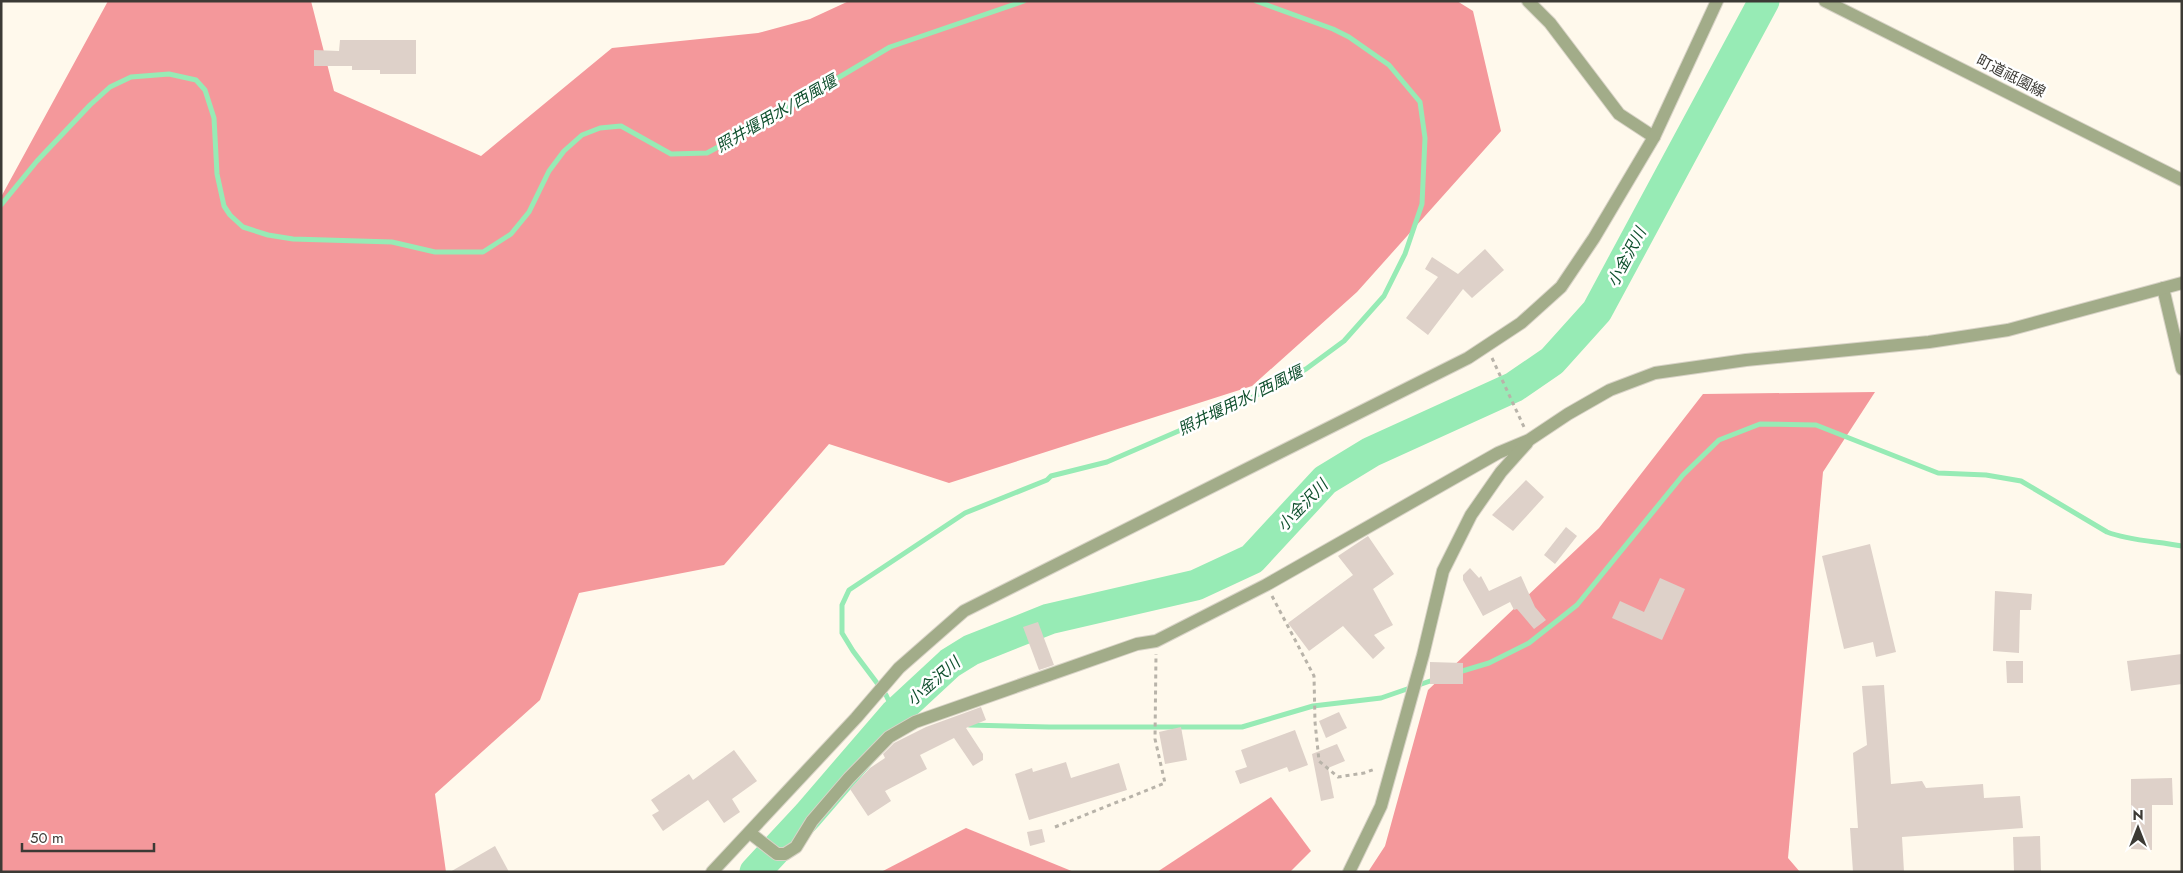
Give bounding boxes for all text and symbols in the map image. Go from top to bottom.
street label: 町道祗園線 [1973,49,2049,103]
water label: 照井堰用水/西風堰 [712,68,843,157]
water label: 小金沢川 [1601,222,1653,291]
water label: 照井堰用水/西風堰 [1174,359,1309,441]
water label: 小金沢川 [1272,473,1334,536]
water label: 小金沢川 [902,650,967,711]
north arrow [2113,803,2163,853]
text: N [2132,805,2144,825]
scale bar [22,820,155,852]
text: 50 m [30,827,64,849]

